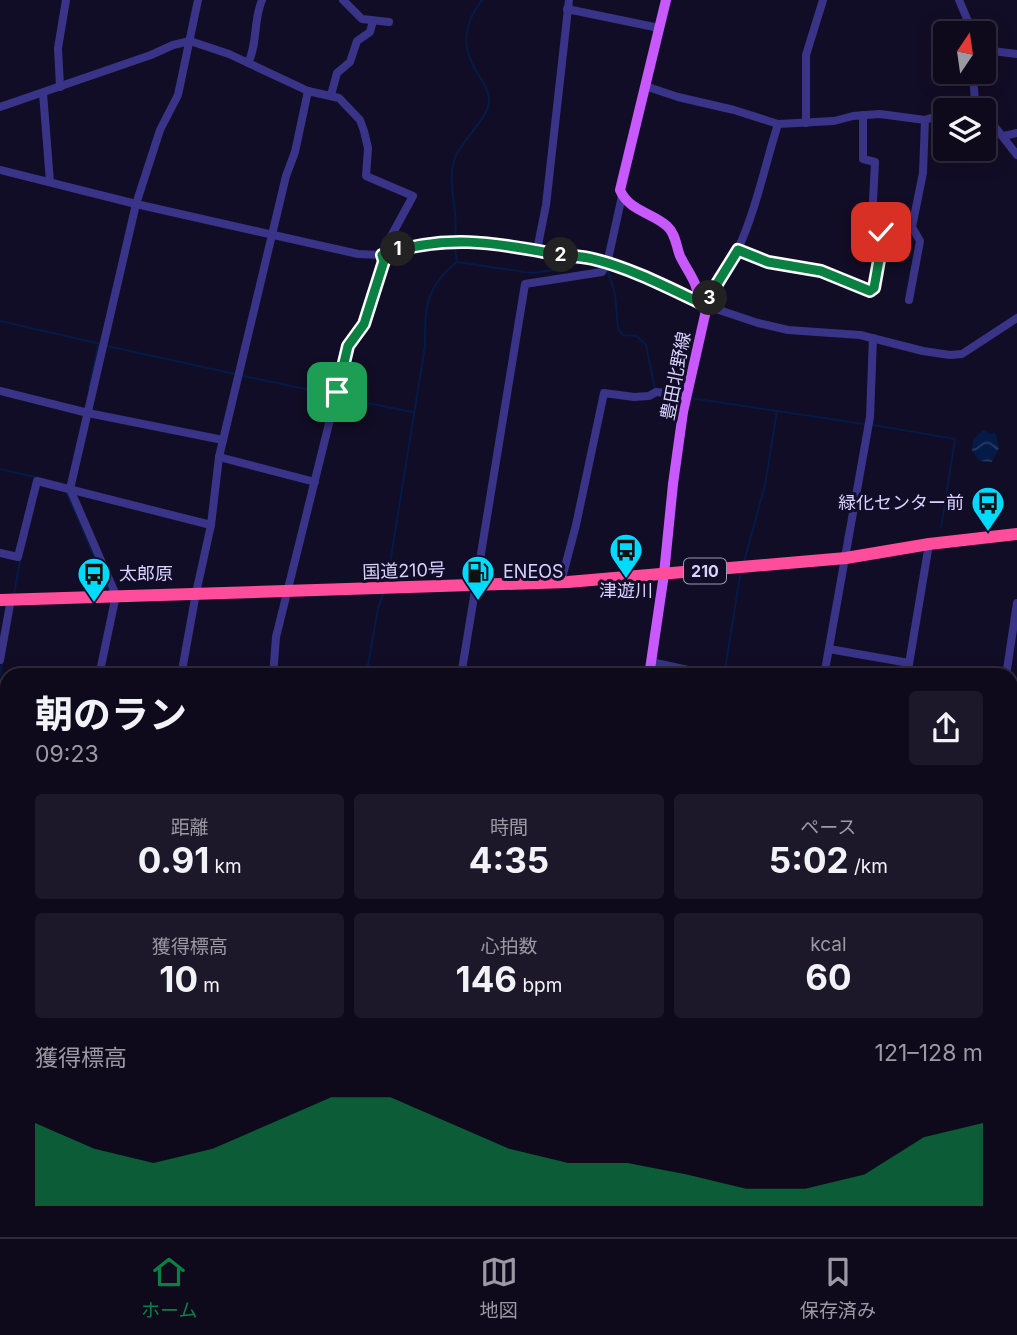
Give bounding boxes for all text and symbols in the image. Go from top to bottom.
north arrow [933,21,996,84]
map controls [933,21,996,161]
button: layers [933,98,996,161]
pin [851,202,911,262]
icon: check [862,213,900,251]
pin: 1 [380,232,416,266]
text: 1 [393,237,402,260]
pin: 2 [544,238,578,272]
text: 2 [555,243,566,266]
pin: 3 [692,280,728,316]
text: 3 [703,286,716,309]
street label: 豊田北野線 [657,330,694,422]
pin [307,362,367,422]
icon: arrive [318,373,356,411]
bus stop icon: 緑化センター前 [969,484,1007,533]
place label: 緑化センター前 [838,492,964,513]
bus stop icon: 津遊川 [607,531,645,580]
fuel station icon: ENEOS [459,553,497,602]
bus stop icon: 太郎原 [75,555,113,604]
road number: 210 [684,558,726,584]
street label: 国道210号 [362,559,446,582]
place label: ENEOS [503,561,564,582]
place label: 太郎原 [119,563,173,584]
place label: 津遊川 [599,580,653,601]
text: 朝のラン [35,691,187,737]
button: share [909,691,983,765]
text: 09:23 [35,740,99,768]
text: 距離 [171,816,209,839]
text: 時間 [490,816,528,839]
text: ペース [800,816,856,839]
text: 0.91 [138,839,209,881]
text: 4:35 [469,839,549,881]
text: 5:02 [769,839,849,881]
text: km [209,855,242,878]
text: /km [849,855,888,878]
text: kcal [810,933,846,956]
text: 獲得標高 [152,935,228,958]
text: 心拍数 [480,935,538,958]
text: 60 [805,956,852,998]
text: 10 [159,958,198,1000]
text: 146 [456,958,517,1000]
text: m [198,974,220,997]
text: bpm [517,974,562,997]
text: 121–128 m [875,1039,983,1067]
text: 獲得標高 [35,1044,127,1072]
tab: ホーム [141,1253,198,1322]
tab: 地図 [480,1253,518,1322]
tab: 保存済み [800,1253,876,1322]

